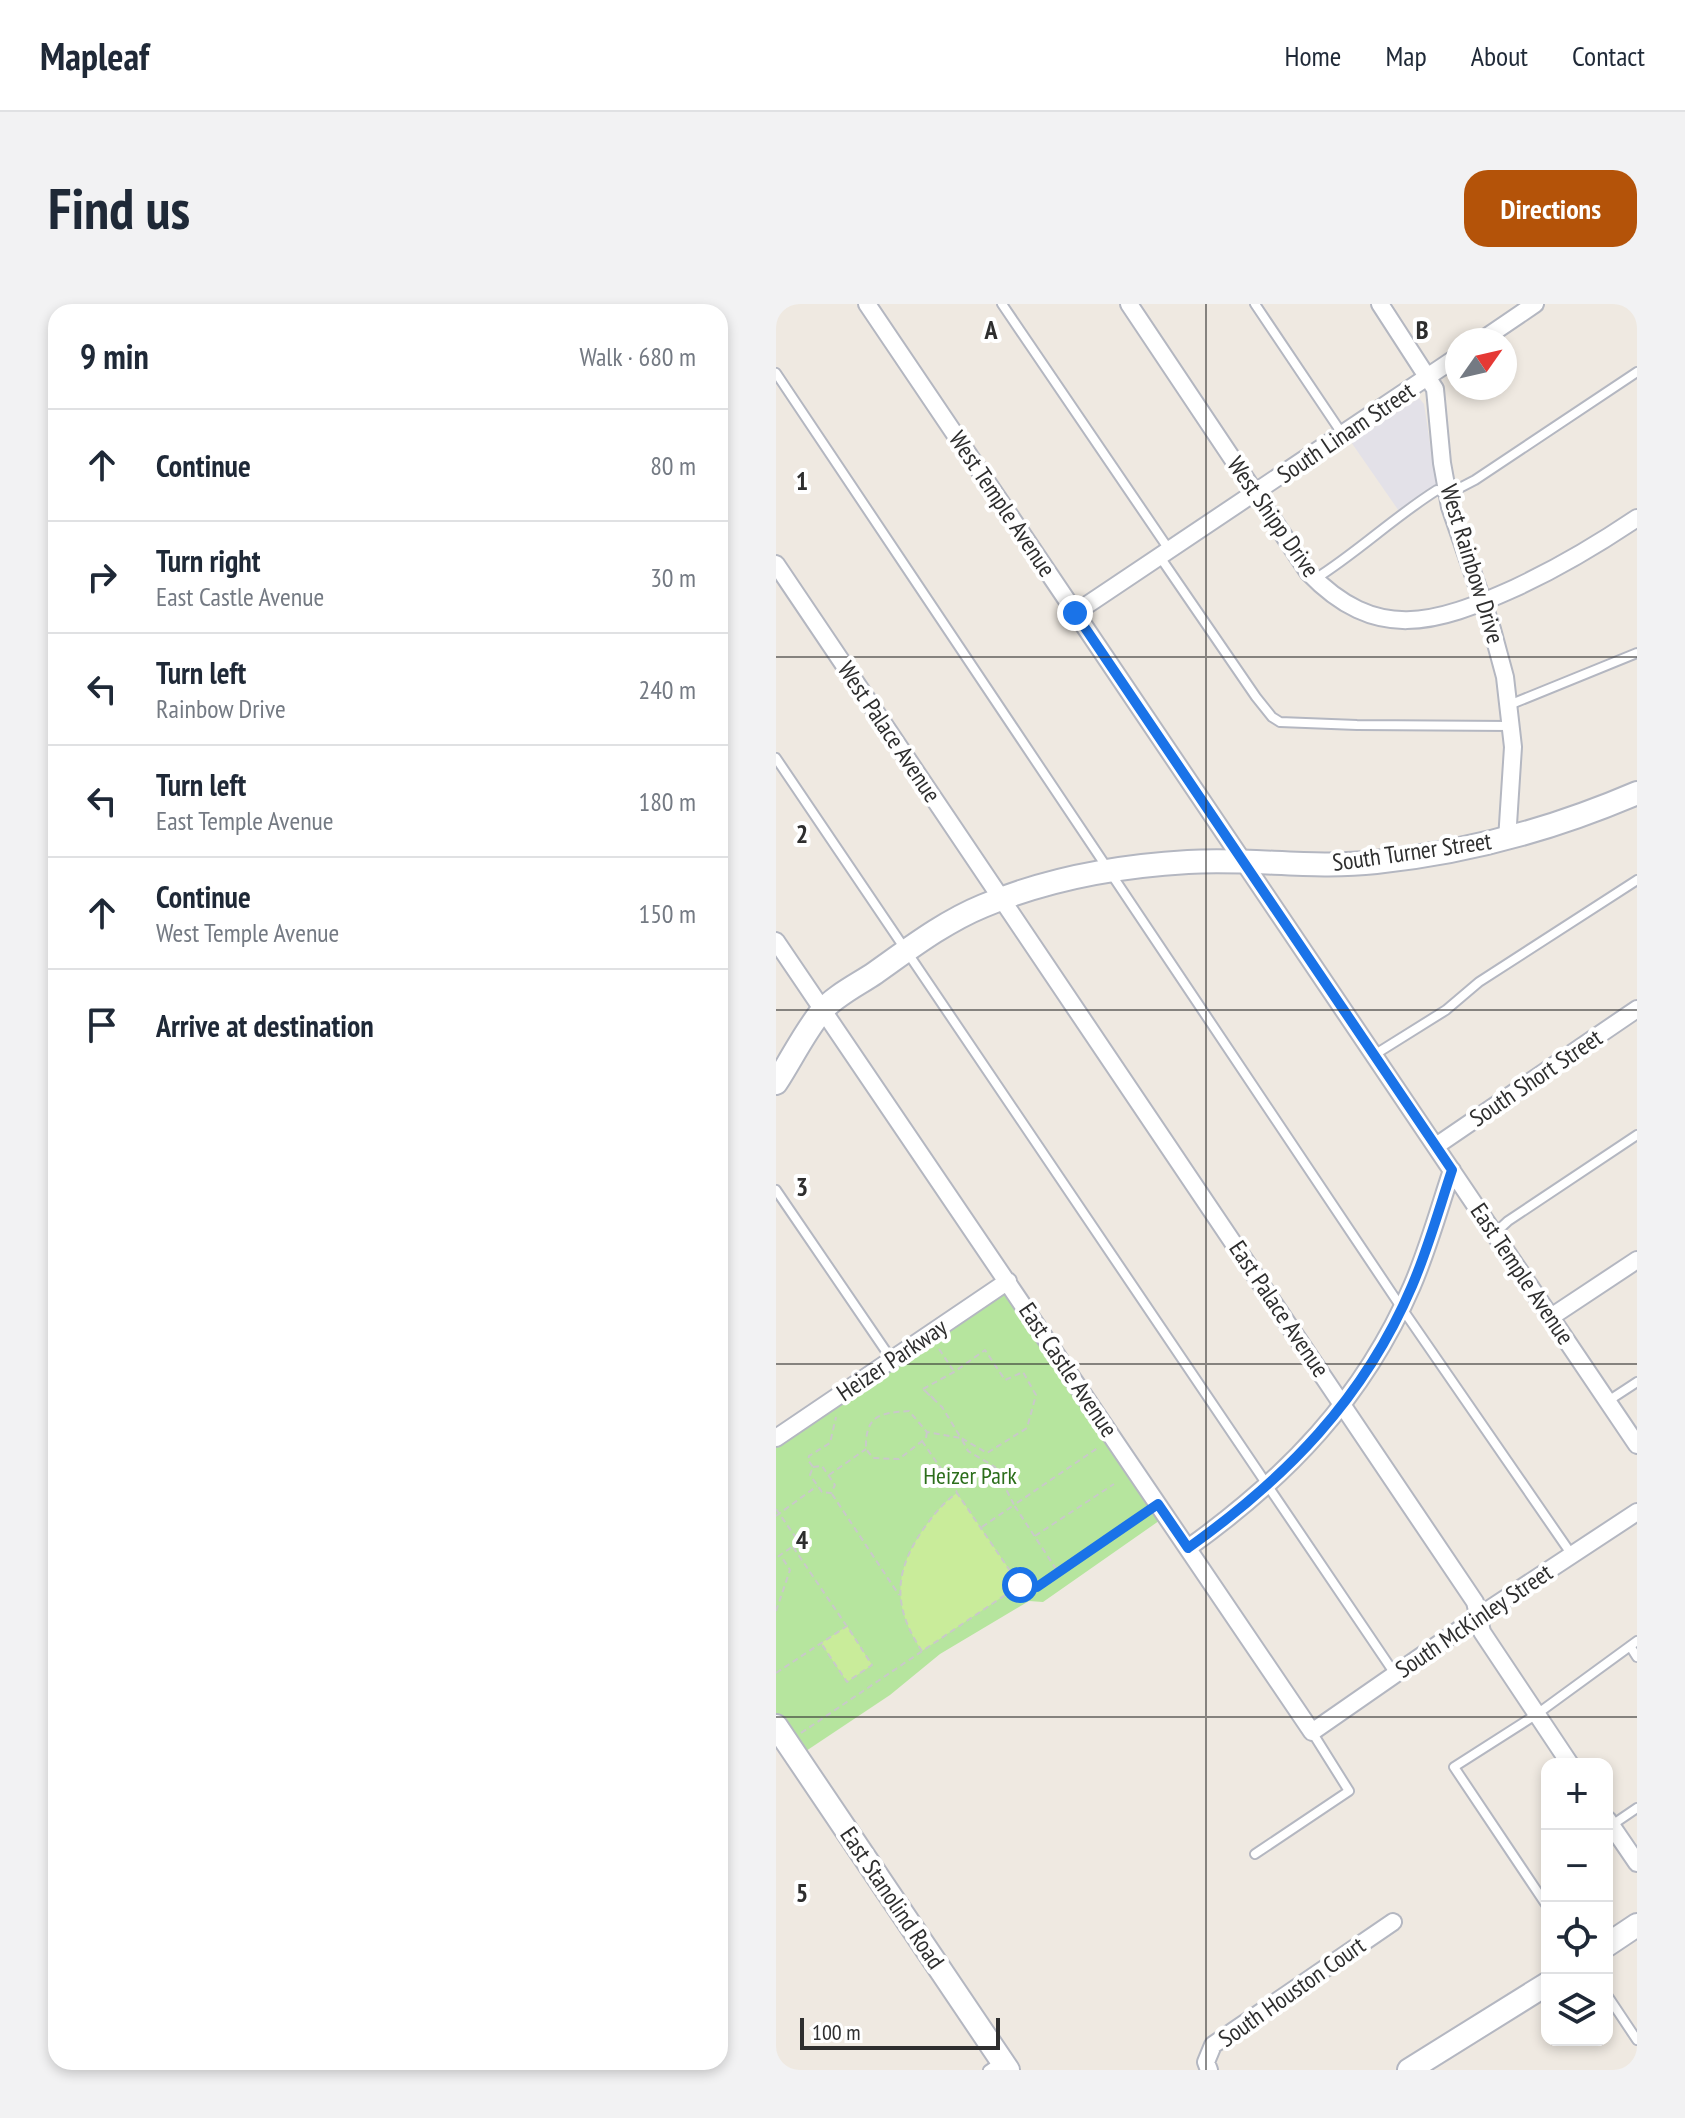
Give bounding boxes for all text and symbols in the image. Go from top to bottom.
text: Mapleaf [40,31,149,80]
text: Home [1285,37,1341,74]
text: Map [1385,37,1427,74]
text: About [1471,37,1528,74]
text: Contact [1572,37,1645,74]
button: Directions [1464,170,1637,247]
text: Find us [48,172,190,244]
text: A [983,313,998,346]
text: B [1416,313,1429,346]
north arrow [1445,328,1517,400]
text: 9 min [80,334,149,378]
text: Walk · 680 m [579,340,696,373]
street label: South Linam Street [1271,375,1421,490]
street label: West Temple Avenue [942,425,1063,583]
icon: ahead [80,443,124,487]
text: Continue [156,446,251,485]
text: 80 m [650,449,696,482]
street label: West Shipp Drive [1220,450,1326,583]
text: 1 [796,464,808,497]
street label: West Rainbow Drive [1434,481,1511,647]
text: Turn right [156,541,260,580]
icon: right [80,555,124,599]
text: 30 m [650,561,696,594]
text: East Castle Avenue [156,580,324,613]
route end [1057,595,1093,631]
text: Turn left [156,653,246,692]
street label: West Palace Avenue [831,655,948,808]
icon: left [80,667,124,711]
text: 240 m [638,673,696,706]
text: Rainbow Drive [156,692,286,725]
text: Turn left [156,765,246,804]
icon: left [80,779,124,823]
text: 180 m [638,785,696,818]
text: East Temple Avenue [156,804,334,837]
text: 2 [796,817,808,850]
street label: South Turner Street [1330,825,1494,878]
text: Continue [156,877,251,916]
icon: ahead [80,891,124,935]
text: 150 m [638,897,696,930]
text: West Temple Avenue [156,916,339,949]
icon: arrive [80,1003,124,1047]
text: Arrive at destination [156,1006,374,1045]
street label: South Short Street [1464,1022,1608,1133]
text: 3 [796,1170,808,1203]
street label: East Temple Avenue [1464,1197,1581,1350]
street label: East Palace Avenue [1222,1235,1336,1383]
street label: East Castle Avenue [1012,1297,1125,1443]
street label: Heizer Parkway [831,1311,953,1408]
park label: Heizer Park [923,1460,1017,1491]
text: 4 [796,1523,809,1556]
street label: South McKinley Street [1389,1556,1559,1685]
route start [1002,1567,1038,1603]
map controls [1541,1758,1613,2046]
button: + [1541,1758,1613,1830]
street label: East Stanolind Road [833,1821,951,1975]
button: − [1541,1830,1613,1902]
text: 5 [796,1876,808,1909]
button: locate [1541,1902,1613,1974]
street label: South Houston Court [1212,1929,1372,2054]
button: layers [1541,1974,1613,2046]
scale bar [800,2014,1000,2050]
text: 100 m [812,2018,861,2046]

